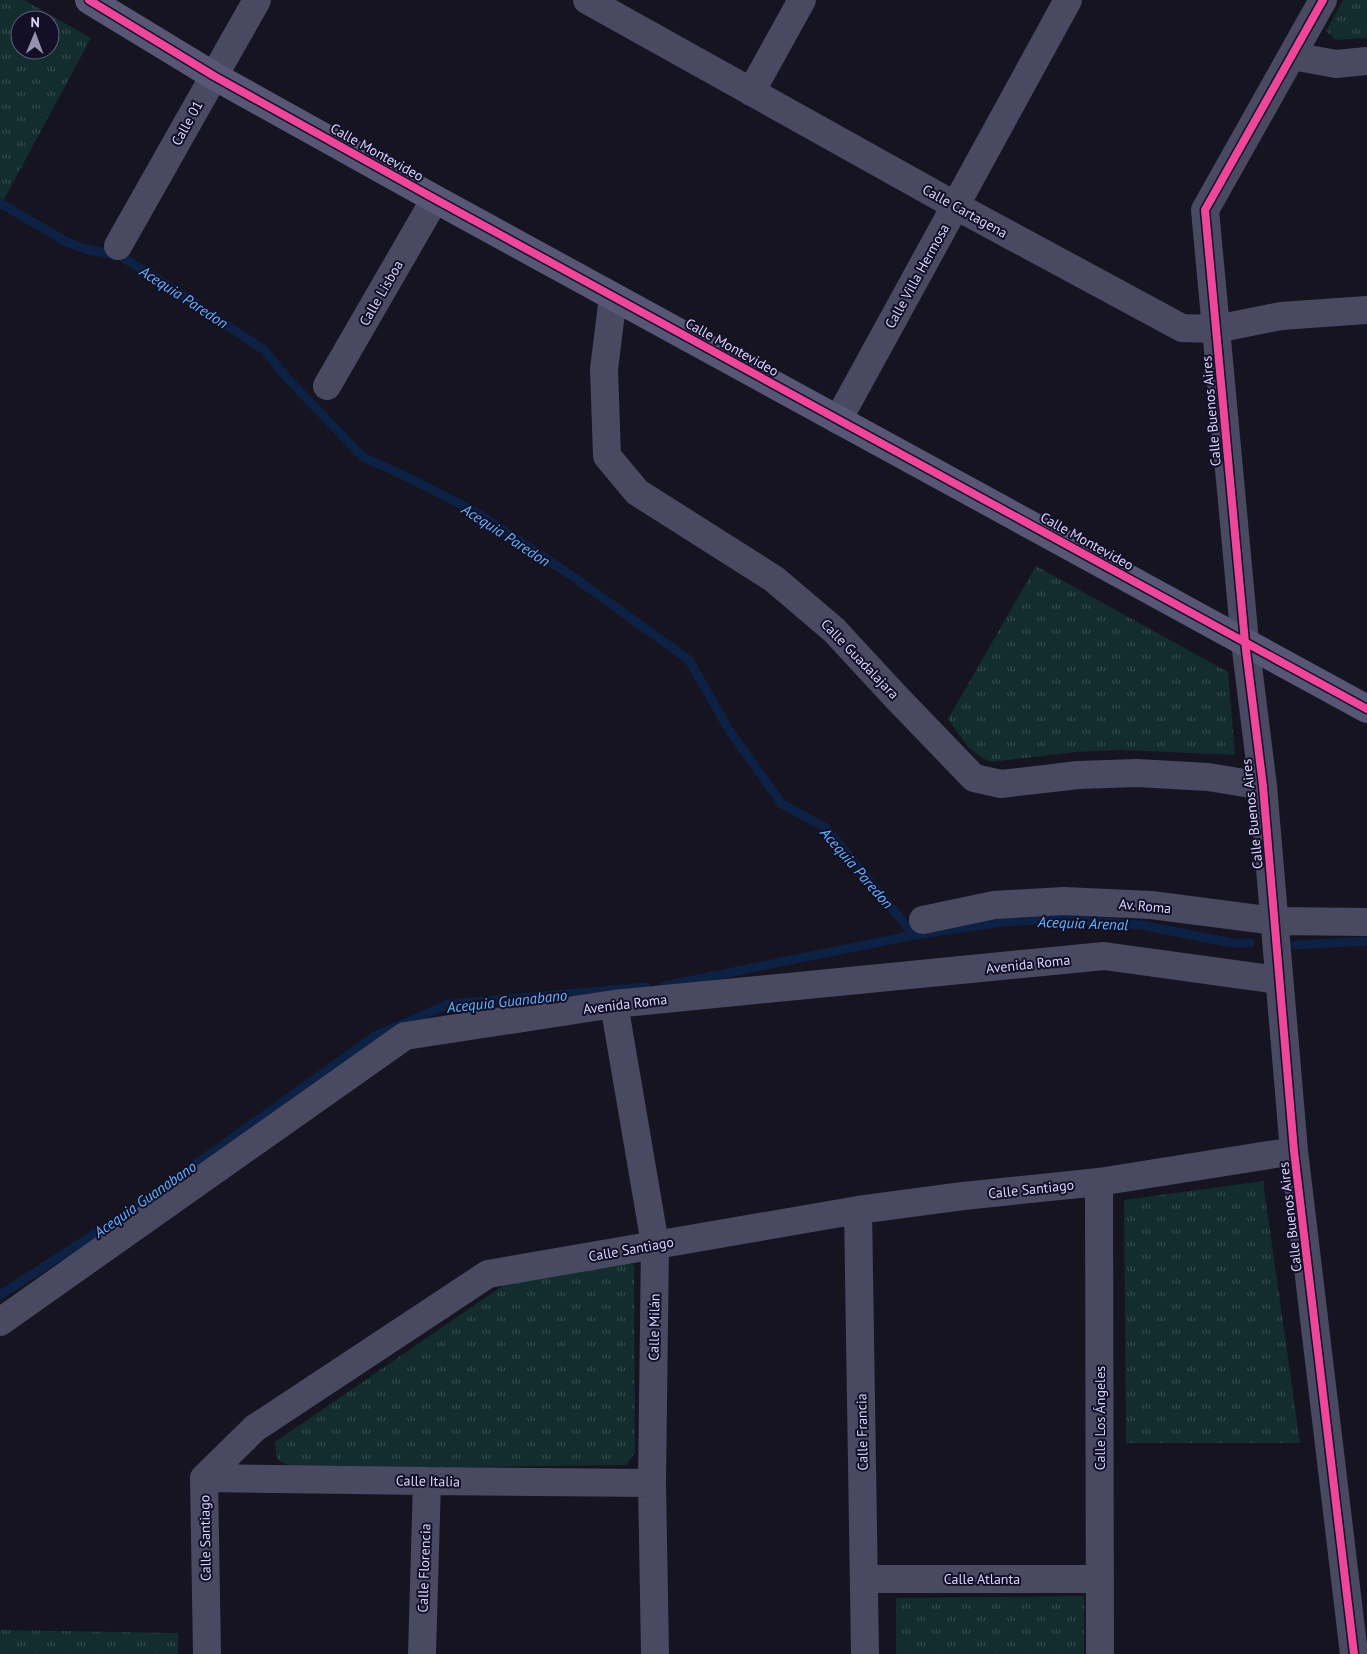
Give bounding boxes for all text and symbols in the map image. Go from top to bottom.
north arrow [10,10,60,60]
text: N [30,13,40,31]
street label: Calle 01 [167,97,207,149]
street label: Calle Montevideo [327,119,427,185]
street label: Calle Cartagena [919,180,1011,242]
street label: Calle Villa Hermosa [881,220,953,331]
street label: Calle Lisboa [355,257,407,329]
water label: Acequia Paredon [135,261,232,333]
street label: Calle Montevideo [682,314,782,380]
street label: Calle Buenos Aires [1197,355,1225,467]
water label: Acequia Paredon [457,499,554,571]
street label: Calle Montevideo [1037,508,1137,574]
street label: Calle Guadalajara [817,615,903,703]
street label: Calle Buenos Aires [1237,758,1267,870]
water label: Acequia Paredon [816,823,898,913]
street label: Av. Roma [1118,895,1172,917]
water label: Acequia Arenal [1036,912,1129,934]
street label: Avenida Roma [985,951,1071,977]
water label: Acequia Guanabano [445,985,568,1017]
street label: Avenida Roma [582,990,668,1018]
water label: Acequia Guanabano [89,1157,200,1242]
street label: Calle Buenos Aires [1274,1161,1306,1273]
street label: Calle Santiago [987,1176,1075,1202]
street label: Calle Santiago [587,1233,675,1265]
street label: Calle Milán [644,1293,664,1361]
street label: Calle Los Ángeles [1091,1366,1109,1470]
street label: Calle Francia [852,1393,872,1471]
street label: Calle Italia [396,1471,460,1491]
street label: Calle Santiago [195,1495,215,1581]
street label: Calle Florencia [413,1523,435,1613]
street label: Calle Atlanta [944,1570,1020,1588]

